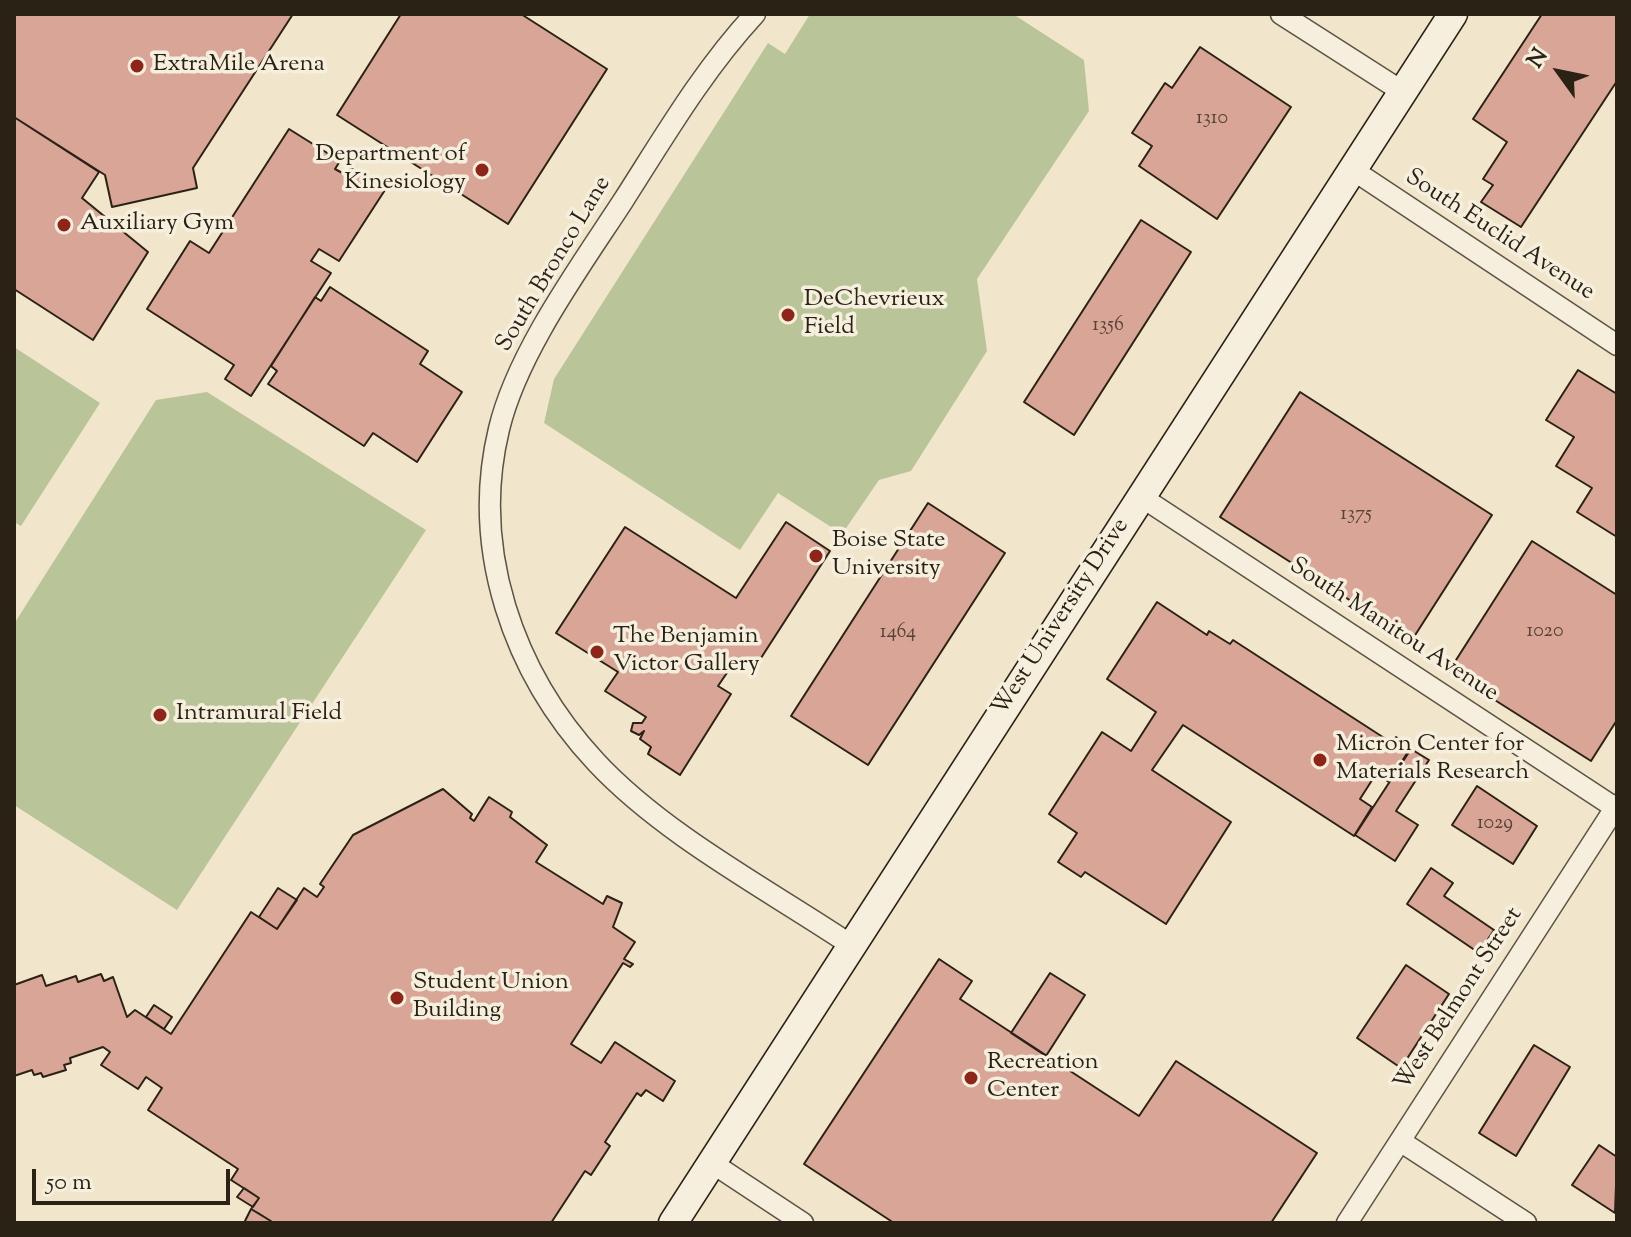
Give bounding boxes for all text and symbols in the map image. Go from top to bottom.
north arrow [1519,32,1599,112]
text: N [1521,43,1557,75]
place label: ExtraMile Arena [153,52,325,80]
marker: ExtraMile Arena [128,57,146,75]
house number: 1310 [1196,108,1228,132]
place label: Department of Kinesiology [315,142,466,198]
marker: Department of Kinesiology [473,161,491,179]
street label: South Euclid Avenue [1399,164,1599,308]
street label: South Bronco Lane [491,172,619,358]
place label: Auxiliary Gym [80,211,234,239]
marker: Auxiliary Gym [55,216,73,234]
place label: DeChevrieux Field [804,287,945,343]
marker: DeChevrieux Field [779,306,797,324]
house number: 1356 [1092,315,1124,339]
house number: 1375 [1340,504,1372,528]
street label: West University Drive [987,514,1137,722]
place label: Boise State University [832,528,946,584]
marker: Boise State University [807,547,825,565]
street label: South Manitou Avenue [1283,553,1503,709]
house number: 1020 [1527,621,1563,645]
house number: 1464 [880,622,916,646]
place label: The Benjamin Victor Gallery [613,624,760,680]
marker: The Benjamin Victor Gallery [588,643,606,661]
place label: Intramural Field [176,701,342,729]
marker: Intramural Field [151,706,169,724]
place label: Micron Center for Materials Research [1336,732,1529,788]
marker: Micron Center for Materials Research [1311,751,1329,769]
house number: 1029 [1477,813,1513,837]
street label: West Belmont Street [1390,903,1530,1097]
place label: Student Union Building [413,970,569,1026]
marker: Student Union Building [388,989,406,1007]
place label: Recreation Center [987,1050,1099,1106]
marker: Recreation Center [962,1069,980,1087]
scale bar [36,1153,234,1203]
text: 50 m [46,1166,92,1200]

